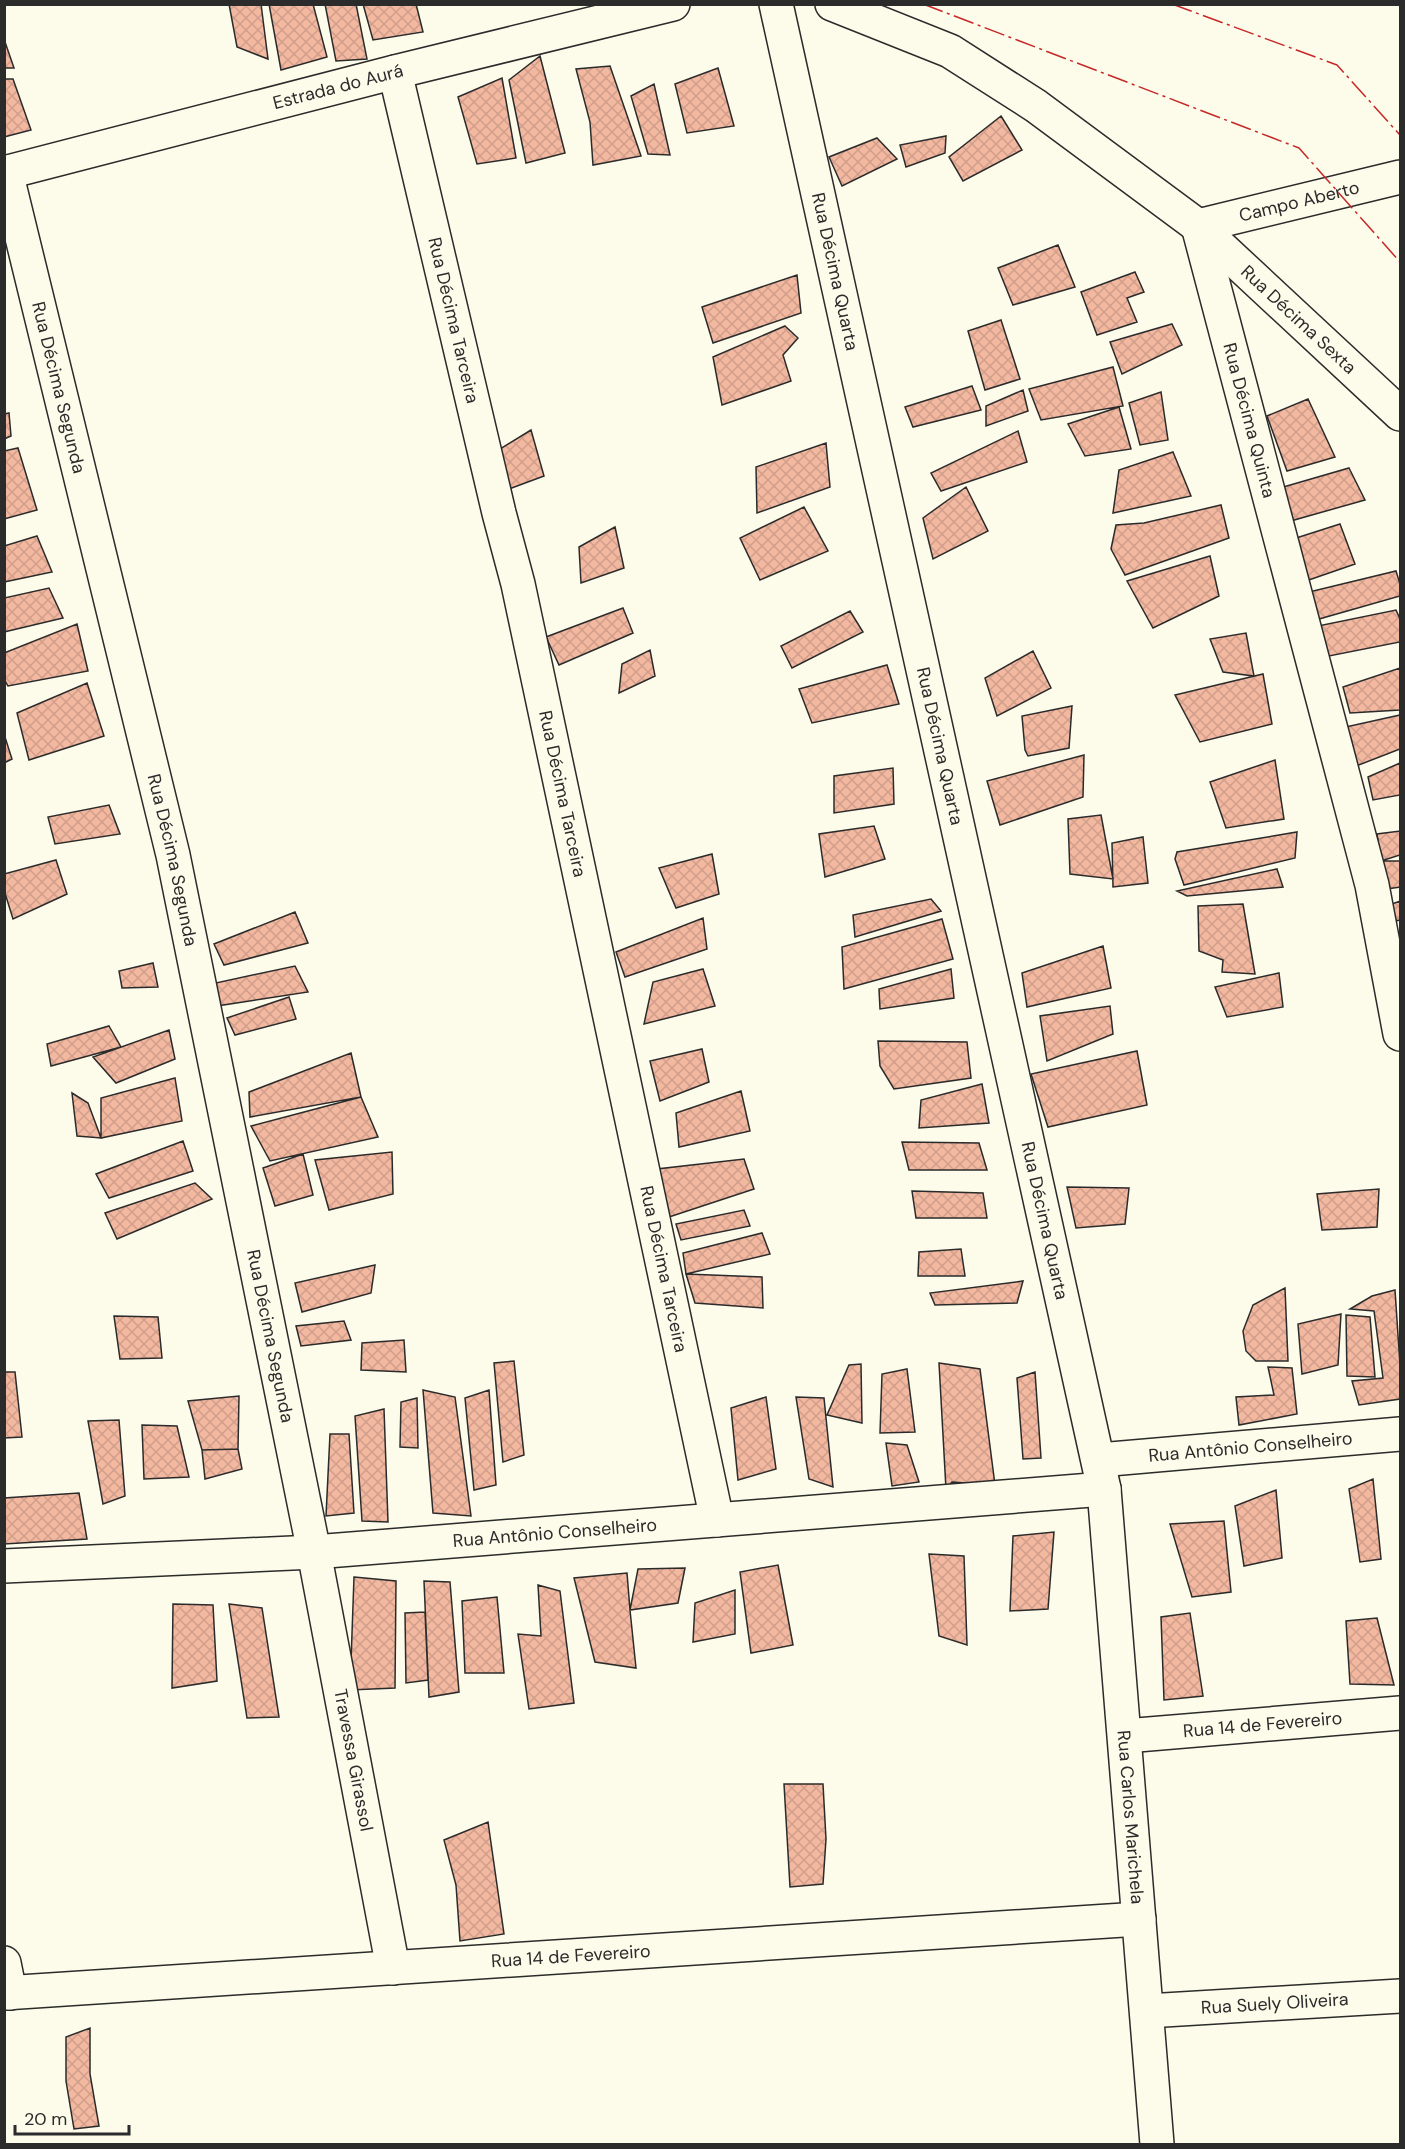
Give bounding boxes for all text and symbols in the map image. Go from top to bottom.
street label: Estrada do Aurá [270,58,406,115]
street label: Campo Aberto [1236,175,1362,228]
street label: Rua Décima Quarta [806,190,864,353]
street label: Rua Décima Tarceira [422,235,485,406]
street label: Rua Décima Sexta [1236,260,1361,379]
street label: Rua Décima Segunda [26,299,91,476]
street label: Rua Décima Quinta [1217,340,1281,500]
street label: Rua Décima Quarta [911,665,969,827]
street label: Rua Décima Tarceira [533,708,592,879]
street label: Rua Décima Segunda [142,771,203,948]
street label: Rua Décima Quarta [1016,1139,1074,1302]
street label: Rua Décima Tarceira [634,1184,693,1355]
street label: Rua Décima Segunda [241,1248,300,1425]
street label: Rua Antônio Conselheiro [1147,1426,1353,1468]
street label: Rua Antônio Conselheiro [452,1513,658,1553]
street label: Travessa Girassol [328,1687,379,1833]
street label: Rua 14 de Fevereiro [1182,1706,1343,1743]
street label: Rua Carlos Marichela [1112,1729,1150,1905]
street label: Rua 14 de Fevereiro [490,1939,651,1973]
street label: Rua Suely Oliveira [1200,1987,1349,2020]
scale bar [15,2098,129,2136]
text: 20 m [24,2107,67,2131]

